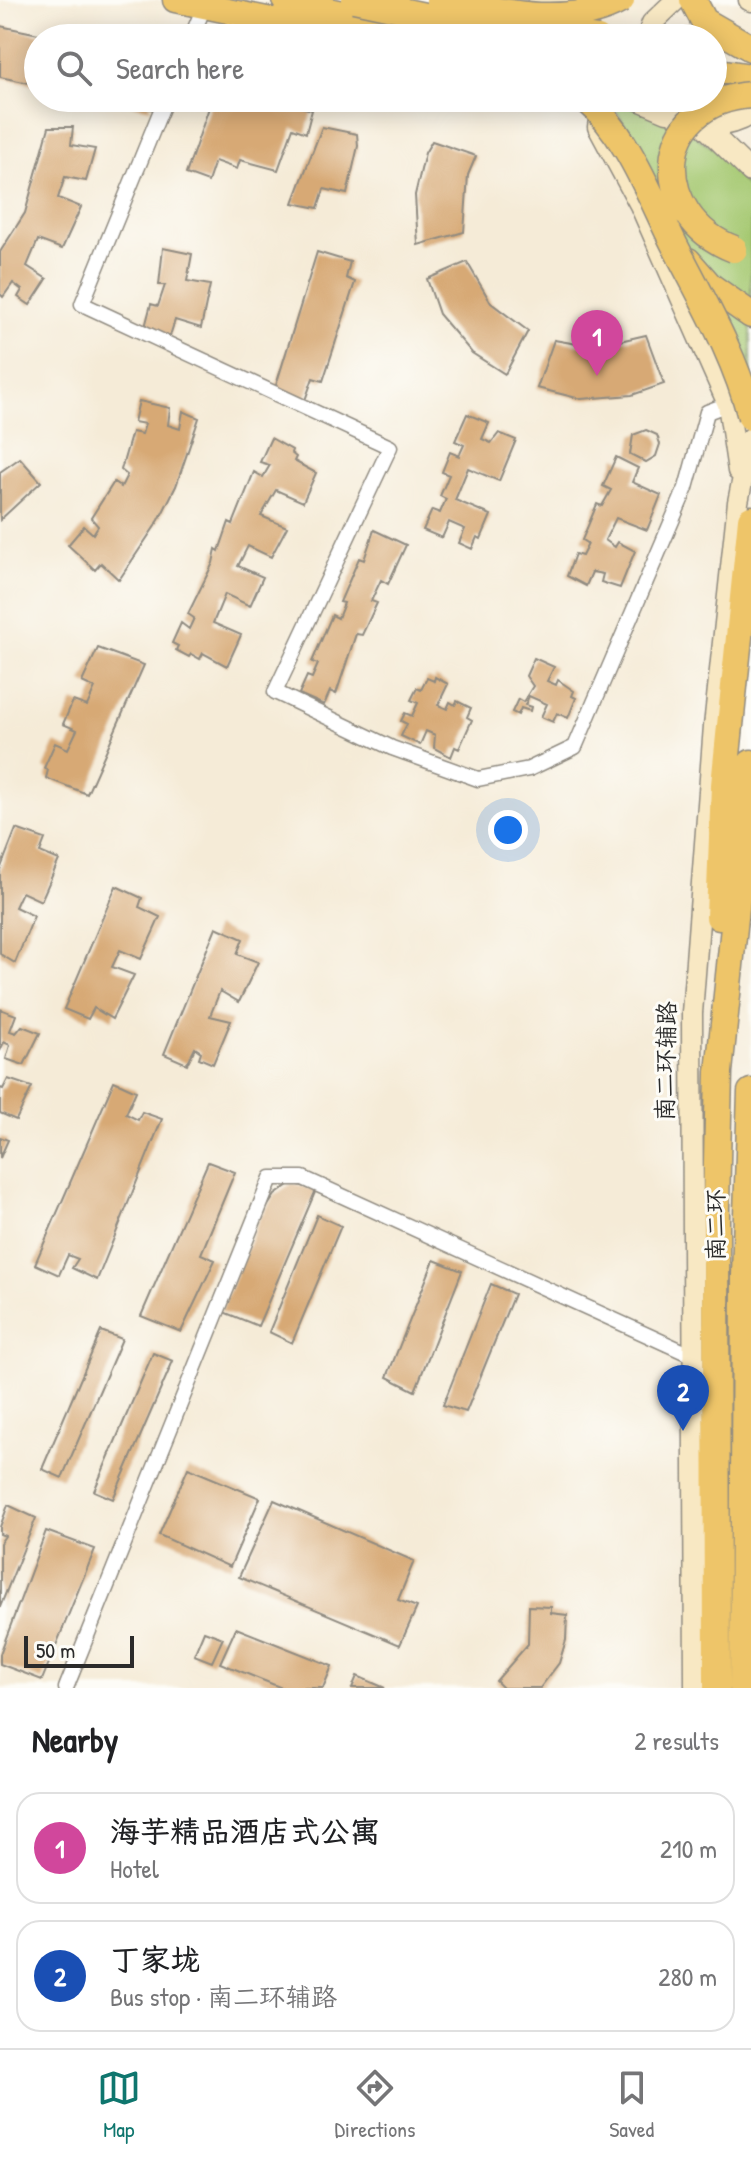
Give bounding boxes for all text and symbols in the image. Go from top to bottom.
search box [24,24,727,112]
icon: search [52,46,96,90]
text: Search here [116,48,244,88]
pin: 1 [571,310,623,376]
your location [488,810,528,850]
street label: 南二环辅路 [648,1001,682,1121]
street label: 南二环 [699,1189,731,1261]
pin: 2 [657,1365,709,1431]
scale bar [24,1632,134,1668]
text: 50 m [36,1635,75,1665]
text: Nearby [32,1717,118,1763]
text: 2 results [634,1723,719,1758]
text: 海芋精品酒店式公寓 [110,1811,380,1851]
text: 1 [55,1831,65,1866]
text: 210 m [660,1831,717,1866]
text: Hotel [110,1851,159,1886]
text: 丁家垅 [110,1939,200,1979]
text: 2 [54,1959,66,1994]
text: 280 m [658,1959,717,1994]
text: Bus stop · 南二环辅路 [110,1979,337,2014]
tab: Map [97,2066,141,2144]
tab: Directions [335,2066,416,2144]
tab: Saved [609,2066,654,2144]

